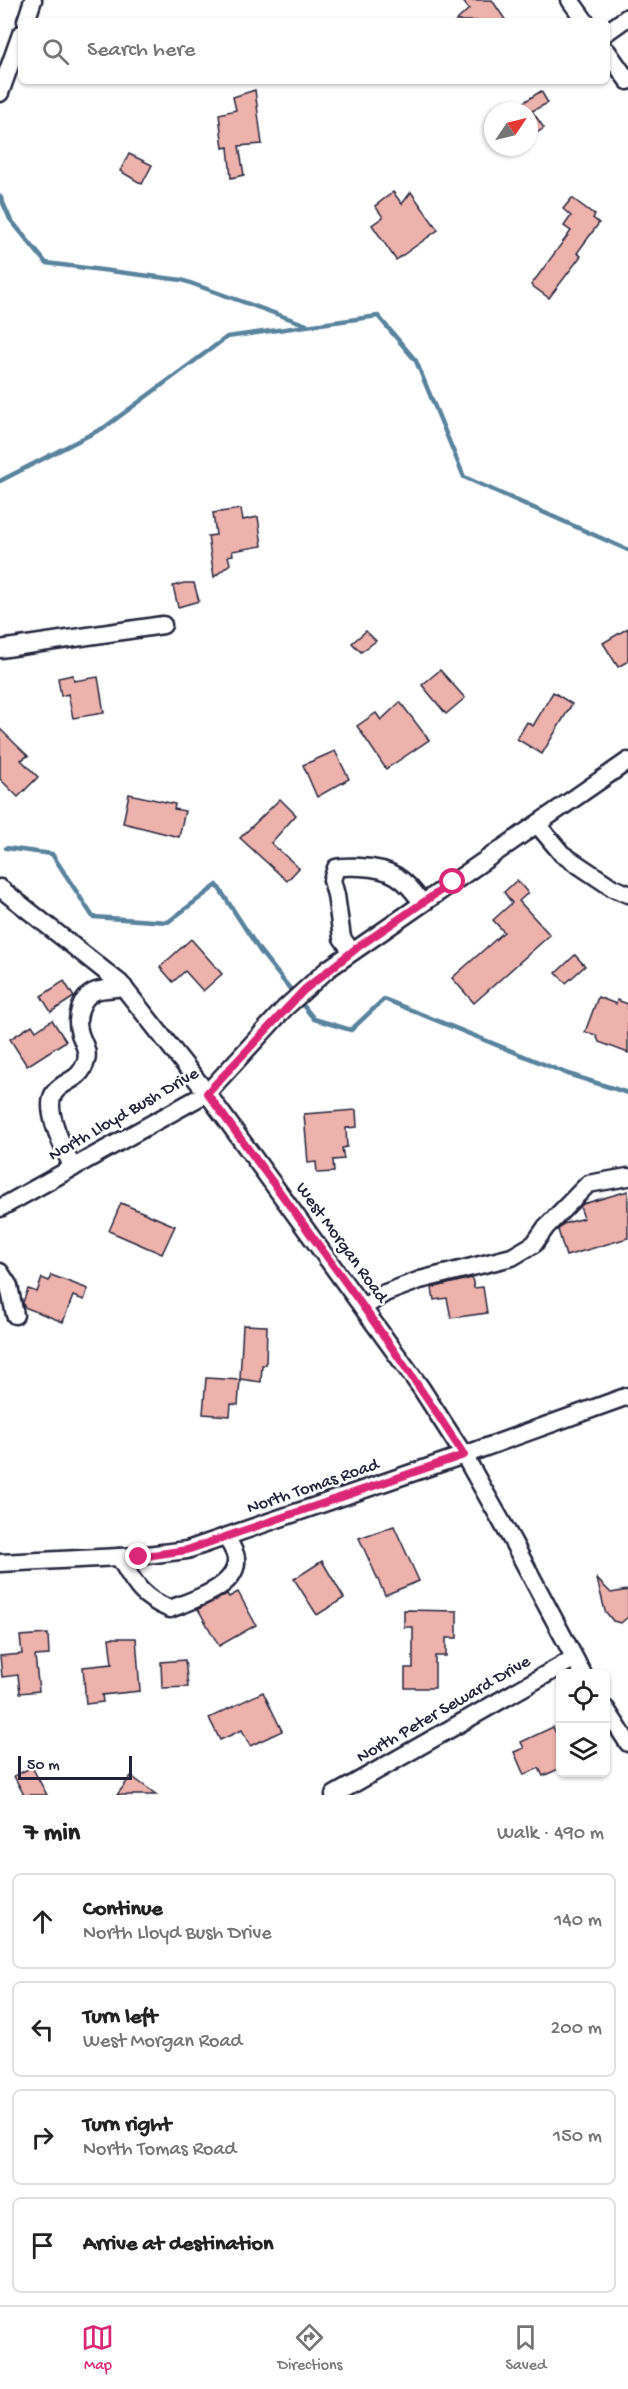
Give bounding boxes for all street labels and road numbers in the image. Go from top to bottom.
street label: North Lloyd Bush Drive [45,1063,203,1167]
street label: West Morgan Road [290,1179,392,1308]
street label: North Tomas Road [244,1454,383,1519]
street label: North Peter Seward Drive [353,1651,535,1768]

